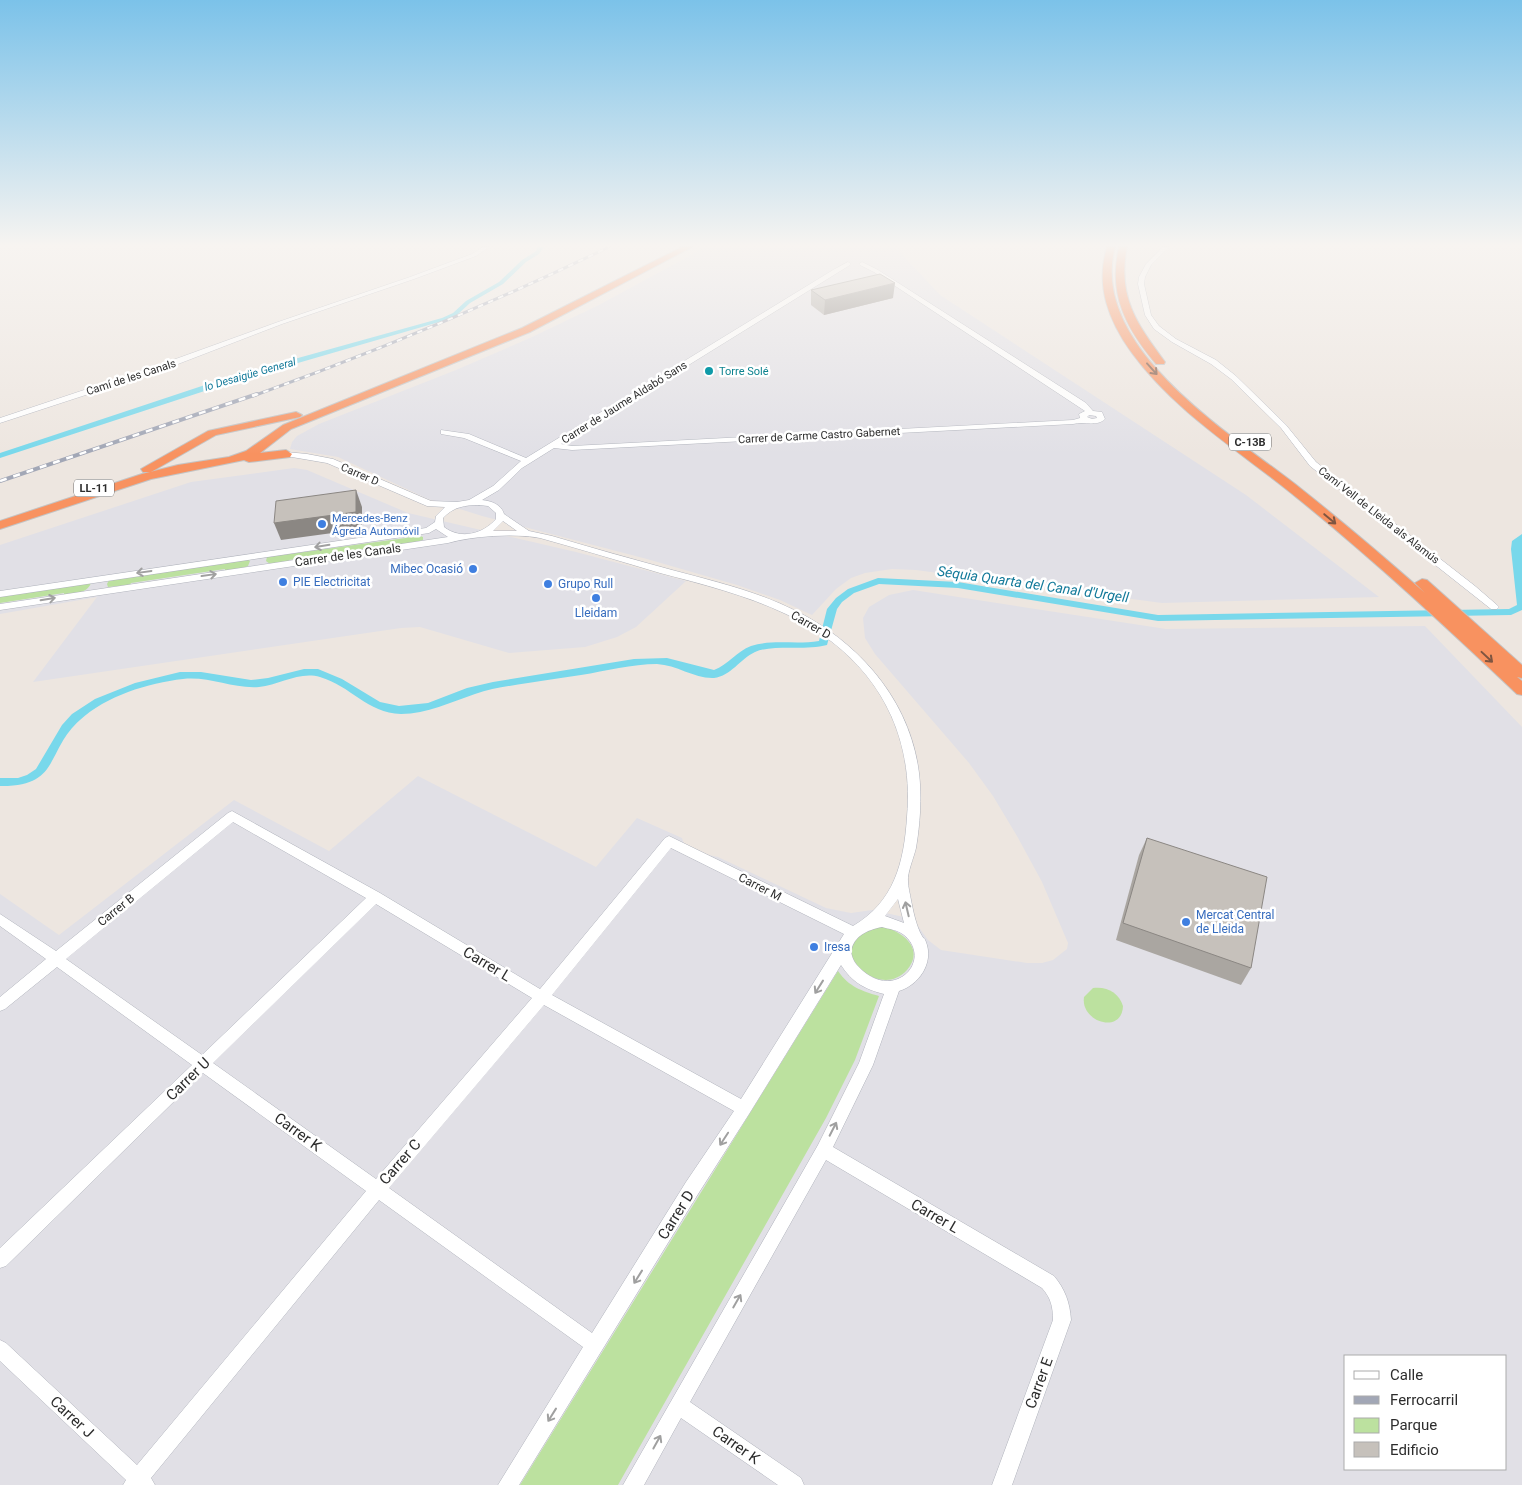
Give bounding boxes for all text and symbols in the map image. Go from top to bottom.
water label: lo Desaigüe General [203,355,298,394]
street label: Camí de les Canals [85,357,178,398]
street label: Carrer de Jaume Aldabó Sans [559,358,690,446]
one-way arrow [1146,363,1158,376]
marker: Torre Solé [703,365,715,377]
place label: Torre Solé [719,365,769,378]
street label: Carrer de Carme Castro Gabernet [738,425,901,446]
road number: C-13B [1229,434,1271,451]
street label: Carrer D [339,461,381,488]
street label: Camí Vell de Lleida als Alamús [1316,464,1442,567]
road number: LL-11 [74,479,114,496]
place label: Mercedes-Benz Ágreda Automóvil [332,512,419,538]
one-way arrow [1323,513,1336,524]
marker: Mercedes-Benz Ágreda Automóvil [316,518,328,530]
street label: Carrer de les Canals [294,541,402,569]
one-way arrow [315,541,331,551]
place label: Mibec Ocasió [390,562,463,576]
marker: Mibec Ocasió [467,563,479,575]
water label: Séquia Quarta del Canal d'Urgell [936,563,1130,605]
one-way arrow [137,567,153,577]
one-way arrow [200,569,216,579]
place label: PIE Electricitat [293,575,371,589]
marker: PIE Electricitat [277,576,289,588]
place label: Grupo Rull [558,577,613,591]
marker: Grupo Rull [542,578,554,590]
marker: Lleidam [590,592,602,604]
one-way arrow [40,593,56,603]
place label: Lleidam [575,606,617,620]
street label: Carrer D [789,608,834,642]
one-way arrow [1481,651,1494,663]
street label: Carrer M [736,870,784,904]
street label: Carrer B [95,891,137,929]
one-way arrow [902,902,911,918]
place label: Mercat Central de Lleida [1196,908,1275,936]
marker: Mercat Central de Lleida [1180,916,1192,928]
place label: Iresa [824,940,850,954]
marker: Iresa [808,941,820,953]
street label: Carrer L [460,943,514,985]
one-way arrow [814,979,824,993]
street label: Carrer U [162,1054,214,1104]
street label: Carrer K [271,1109,326,1156]
one-way arrow [829,1122,838,1137]
one-way arrow [719,1132,729,1146]
street label: Carrer C [375,1135,425,1188]
street label: Carrer D [654,1187,698,1243]
street label: Carrer L [908,1195,962,1237]
one-way arrow [632,1269,642,1283]
one-way arrow [732,1294,742,1309]
street label: Carrer E [1021,1354,1057,1411]
legend [1344,1355,1507,1470]
text: Calle [1390,1366,1423,1384]
text: Ferrocarril [1390,1391,1458,1409]
street label: Carrer J [46,1392,98,1442]
one-way arrow [547,1407,557,1421]
text: Parque [1390,1416,1437,1434]
street label: Carrer K [709,1422,764,1468]
one-way arrow [652,1436,662,1450]
text: Edificio [1390,1441,1439,1459]

